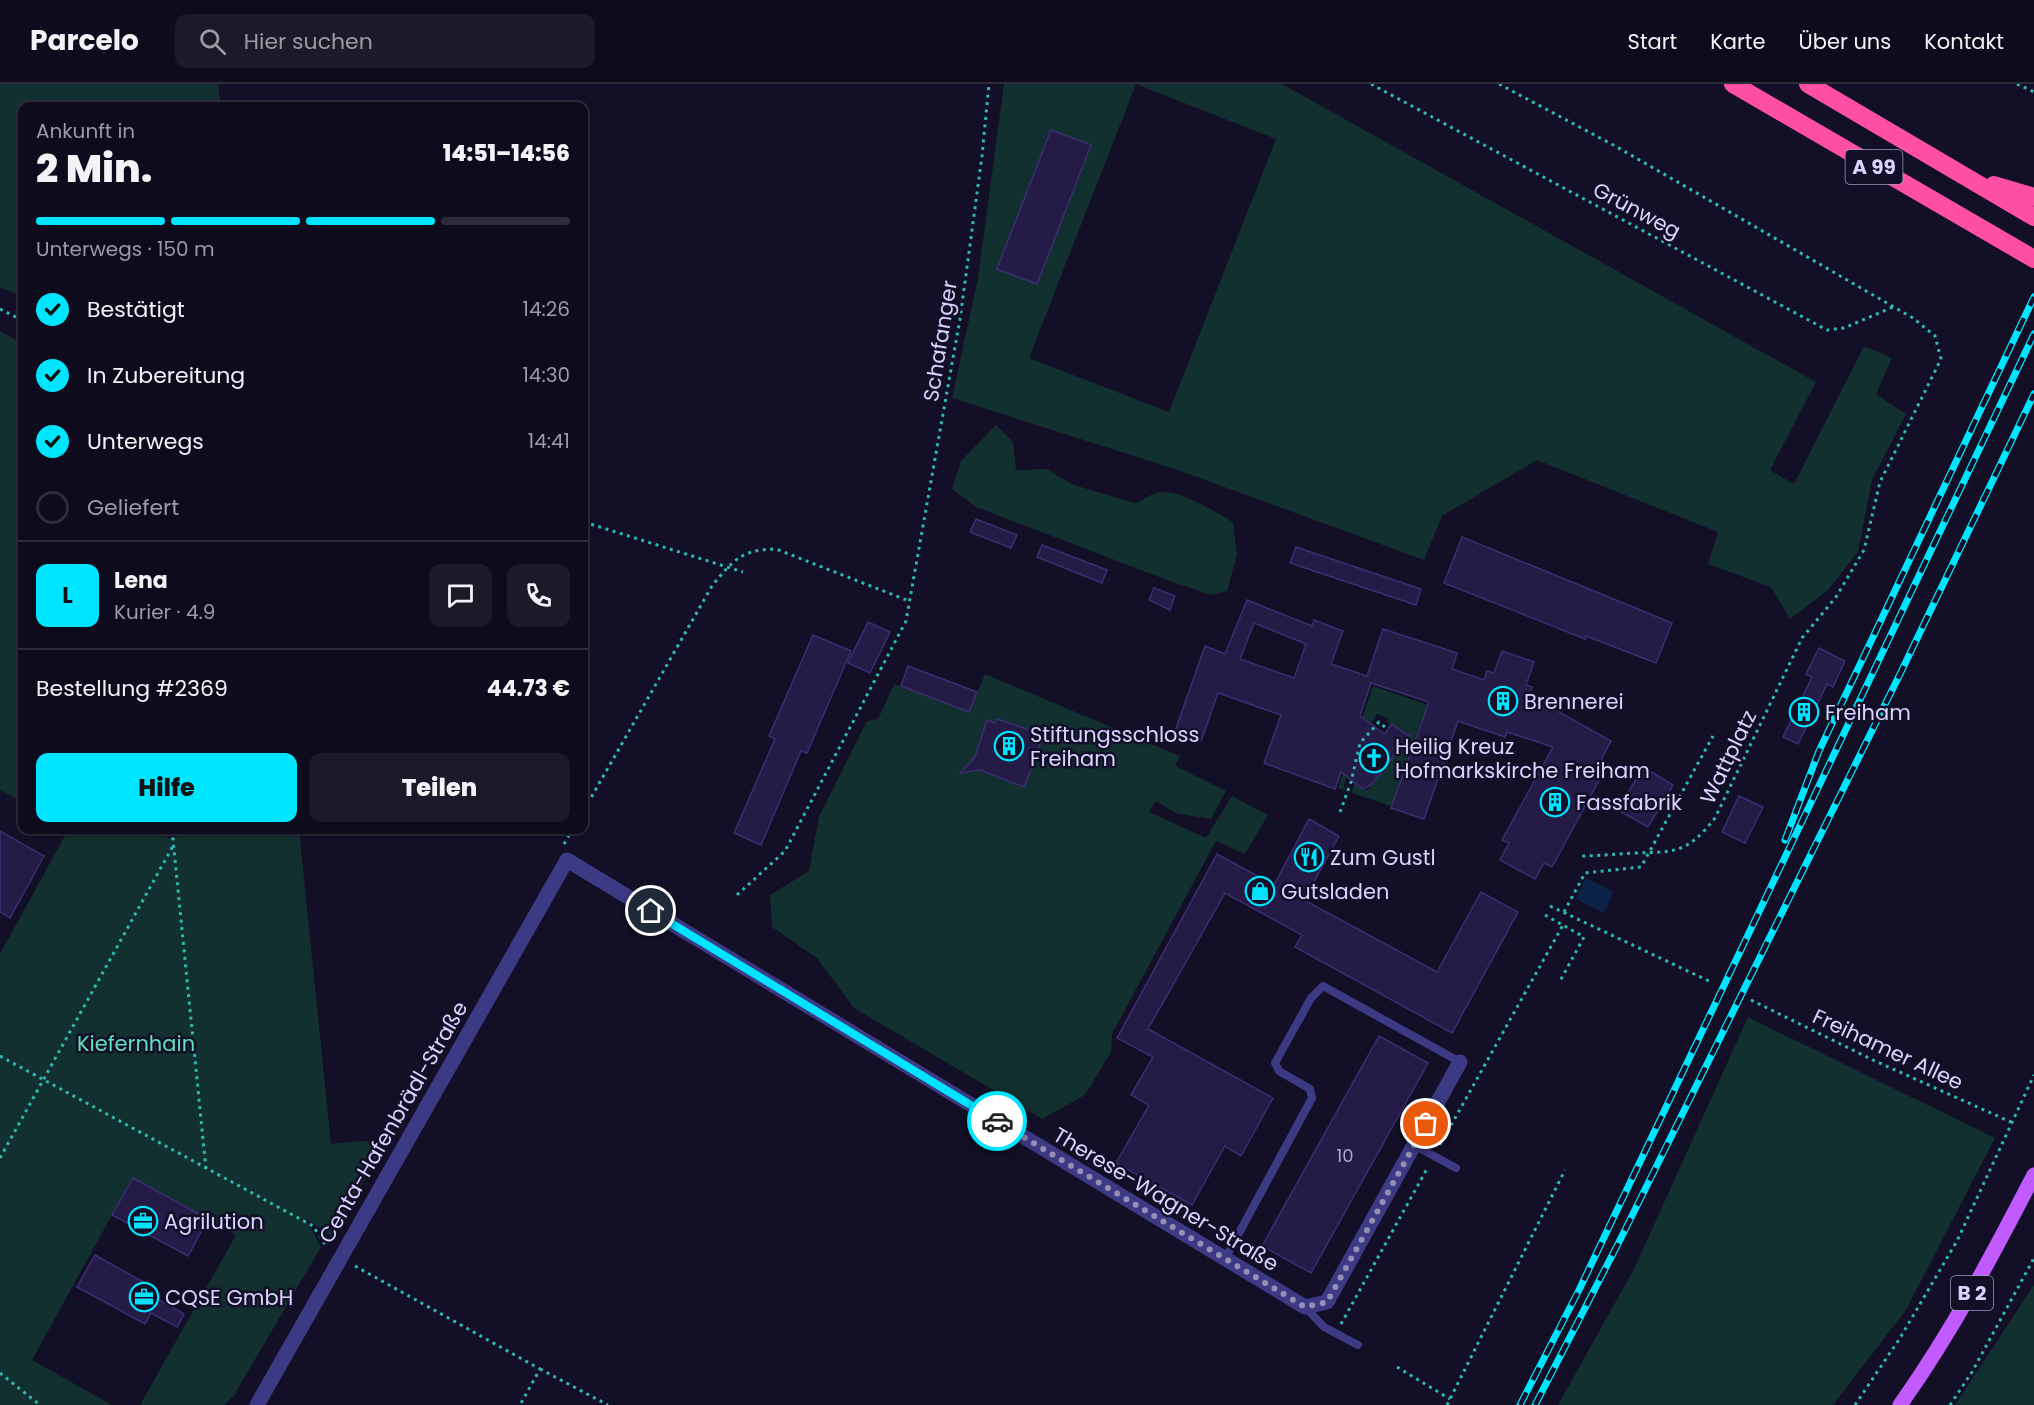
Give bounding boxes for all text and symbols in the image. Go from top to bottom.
search box [175,14,595,68]
text: Parcelo [30,21,139,60]
icon: search [196,25,229,58]
text: Hier suchen [244,26,373,57]
text: Start [1628,27,1677,56]
text: Karte [1710,27,1766,56]
text: Über uns [1799,27,1891,56]
text: Kontakt [1924,27,2004,56]
text: Ankunft in [36,117,135,145]
text: 14:51–14:56 [443,138,570,169]
text: 2 Min. [36,141,153,196]
road number: A 99 [1846,150,1902,184]
street label: Grünweg [1588,175,1686,245]
text: Unterwegs · 150 m [36,235,215,263]
street label: Schafanger [916,278,964,404]
icon: check [36,293,69,326]
text: Bestätigt [87,294,185,325]
text: 14:26 [523,295,570,323]
icon: check [36,359,69,392]
text: In Zubereitung [87,360,245,391]
text: 14:30 [522,361,570,389]
icon: check [36,425,69,458]
text: Unterwegs [87,426,204,457]
text: 14:41 [528,427,570,455]
text: Geliefert [87,492,179,523]
button: chat [429,564,492,627]
button: phone [507,564,570,627]
text: Lena [114,565,168,596]
text: L [62,580,73,611]
text: Kurier · 4.9 [114,598,215,626]
text: Bestellung #2369 [36,673,228,704]
text: 44.73 € [487,673,570,704]
building icon: Brennerei [1487,685,1519,717]
place label: Brennerei [1524,687,1624,716]
building icon: Freiham [1788,696,1820,728]
place label: Freiham [1825,698,1911,727]
street label: Wattplatz [1693,705,1763,809]
place label: Stiftungsschloss Freiham [1030,720,1199,773]
building icon: Stiftungsschloss Freiham [993,730,1025,762]
place label: Heilig Kreuz Hofmarkskirche Freiham [1395,732,1650,785]
church icon: Heilig Kreuz Hofmarkskirche Freiham [1358,742,1390,774]
button: Hilfe [36,753,297,822]
button: Teilen [309,753,570,822]
building icon: Fassfabrik [1539,786,1571,818]
place label: Fassfabrik [1576,788,1682,817]
restaurant icon: Zum Gustl [1293,841,1325,873]
place label: Zum Gustl [1330,843,1436,872]
shop icon: Gutsladen [1244,875,1276,907]
place label: Gutsladen [1281,877,1389,906]
pin [625,885,676,936]
icon: home [634,894,667,927]
street label: Centa-Hafenbrädl-Straße [312,996,474,1248]
street label: Freihamer Allee [1808,1001,1968,1097]
park label: Kiefernhain [77,1029,195,1058]
courier [967,1091,1027,1151]
pin [1400,1098,1451,1149]
icon: car [981,1105,1014,1138]
icon: bag [1409,1107,1442,1140]
street label: Therese-Wagner-Straße [1048,1120,1284,1278]
house number: 10 [1336,1143,1354,1168]
office icon: Agrilution [127,1205,159,1237]
place label: Agrilution [164,1207,264,1236]
road number: B 2 [1951,1276,1993,1310]
office icon: CQSE GmbH [128,1281,160,1313]
place label: CQSE GmbH [165,1283,293,1312]

